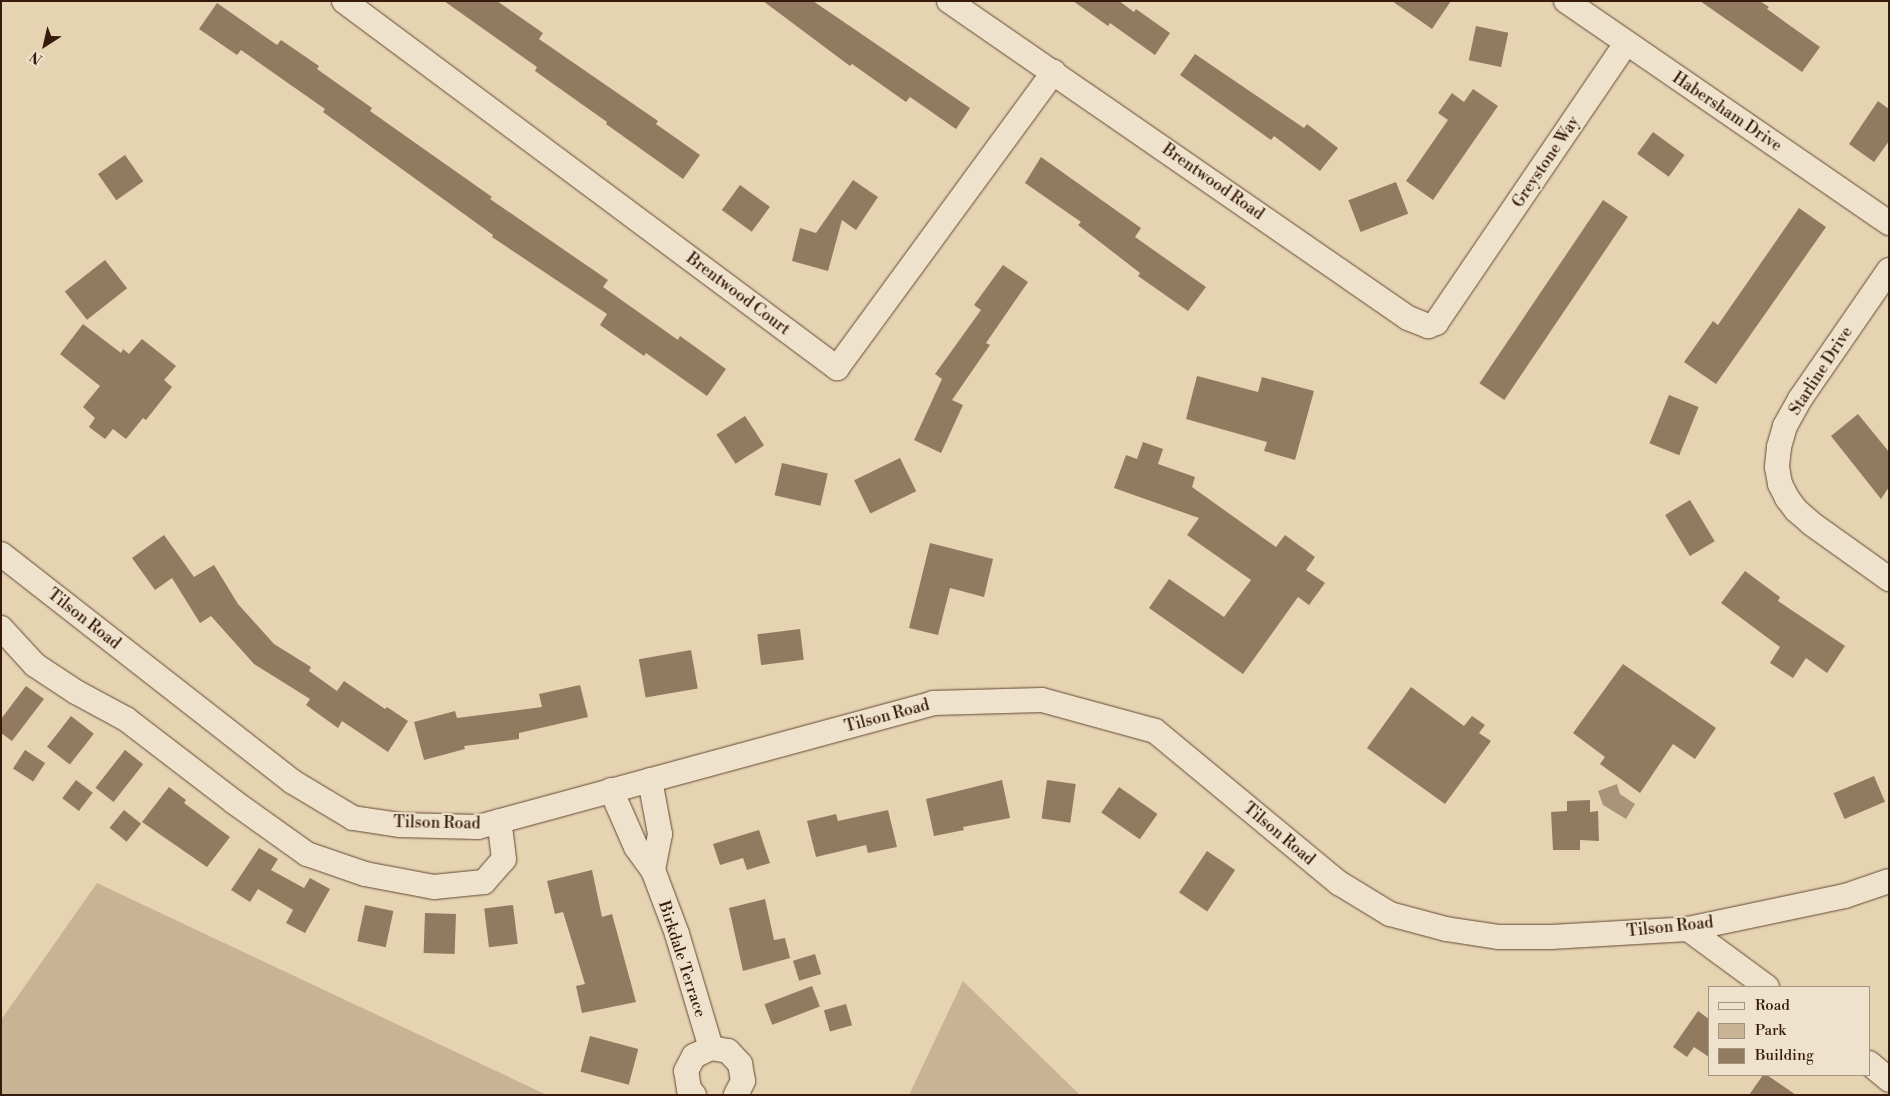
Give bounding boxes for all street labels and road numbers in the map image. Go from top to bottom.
street label: Habersham Drive [1669,68,1785,156]
street label: Greystone Way [1508,113,1584,211]
street label: Brentwood Road [1158,140,1268,224]
street label: Brentwood Court [682,249,794,339]
street label: Starline Drive [1785,323,1857,419]
street label: Tilson Road [44,585,124,653]
street label: Tilson Road [842,695,932,737]
street label: Tilson Road [1239,799,1319,869]
street label: Tilson Road [393,813,481,833]
street label: Birkdale Terrace [654,898,710,1020]
street label: Tilson Road [1626,913,1714,941]

